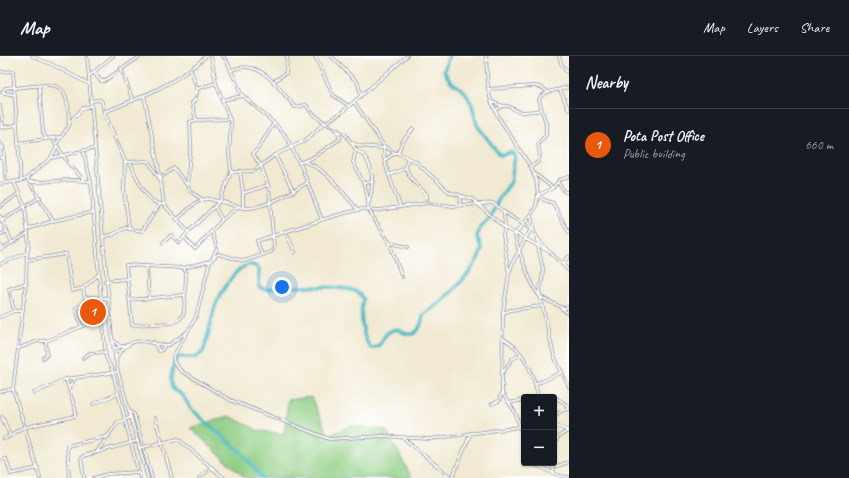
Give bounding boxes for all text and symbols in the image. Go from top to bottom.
text: Map [20,16,50,40]
text: Map [703,19,725,36]
text: Layers [747,19,778,36]
text: Share [800,19,829,36]
text: Nearby [585,72,628,93]
text: Pota Post Office [623,127,704,146]
text: 1 [595,137,601,153]
text: 660 m [805,137,833,153]
text: Public building [623,146,685,162]
your location [272,277,292,297]
pin: 1 [80,297,106,327]
map controls [521,394,557,466]
button: + [521,394,557,430]
button: − [521,430,557,466]

